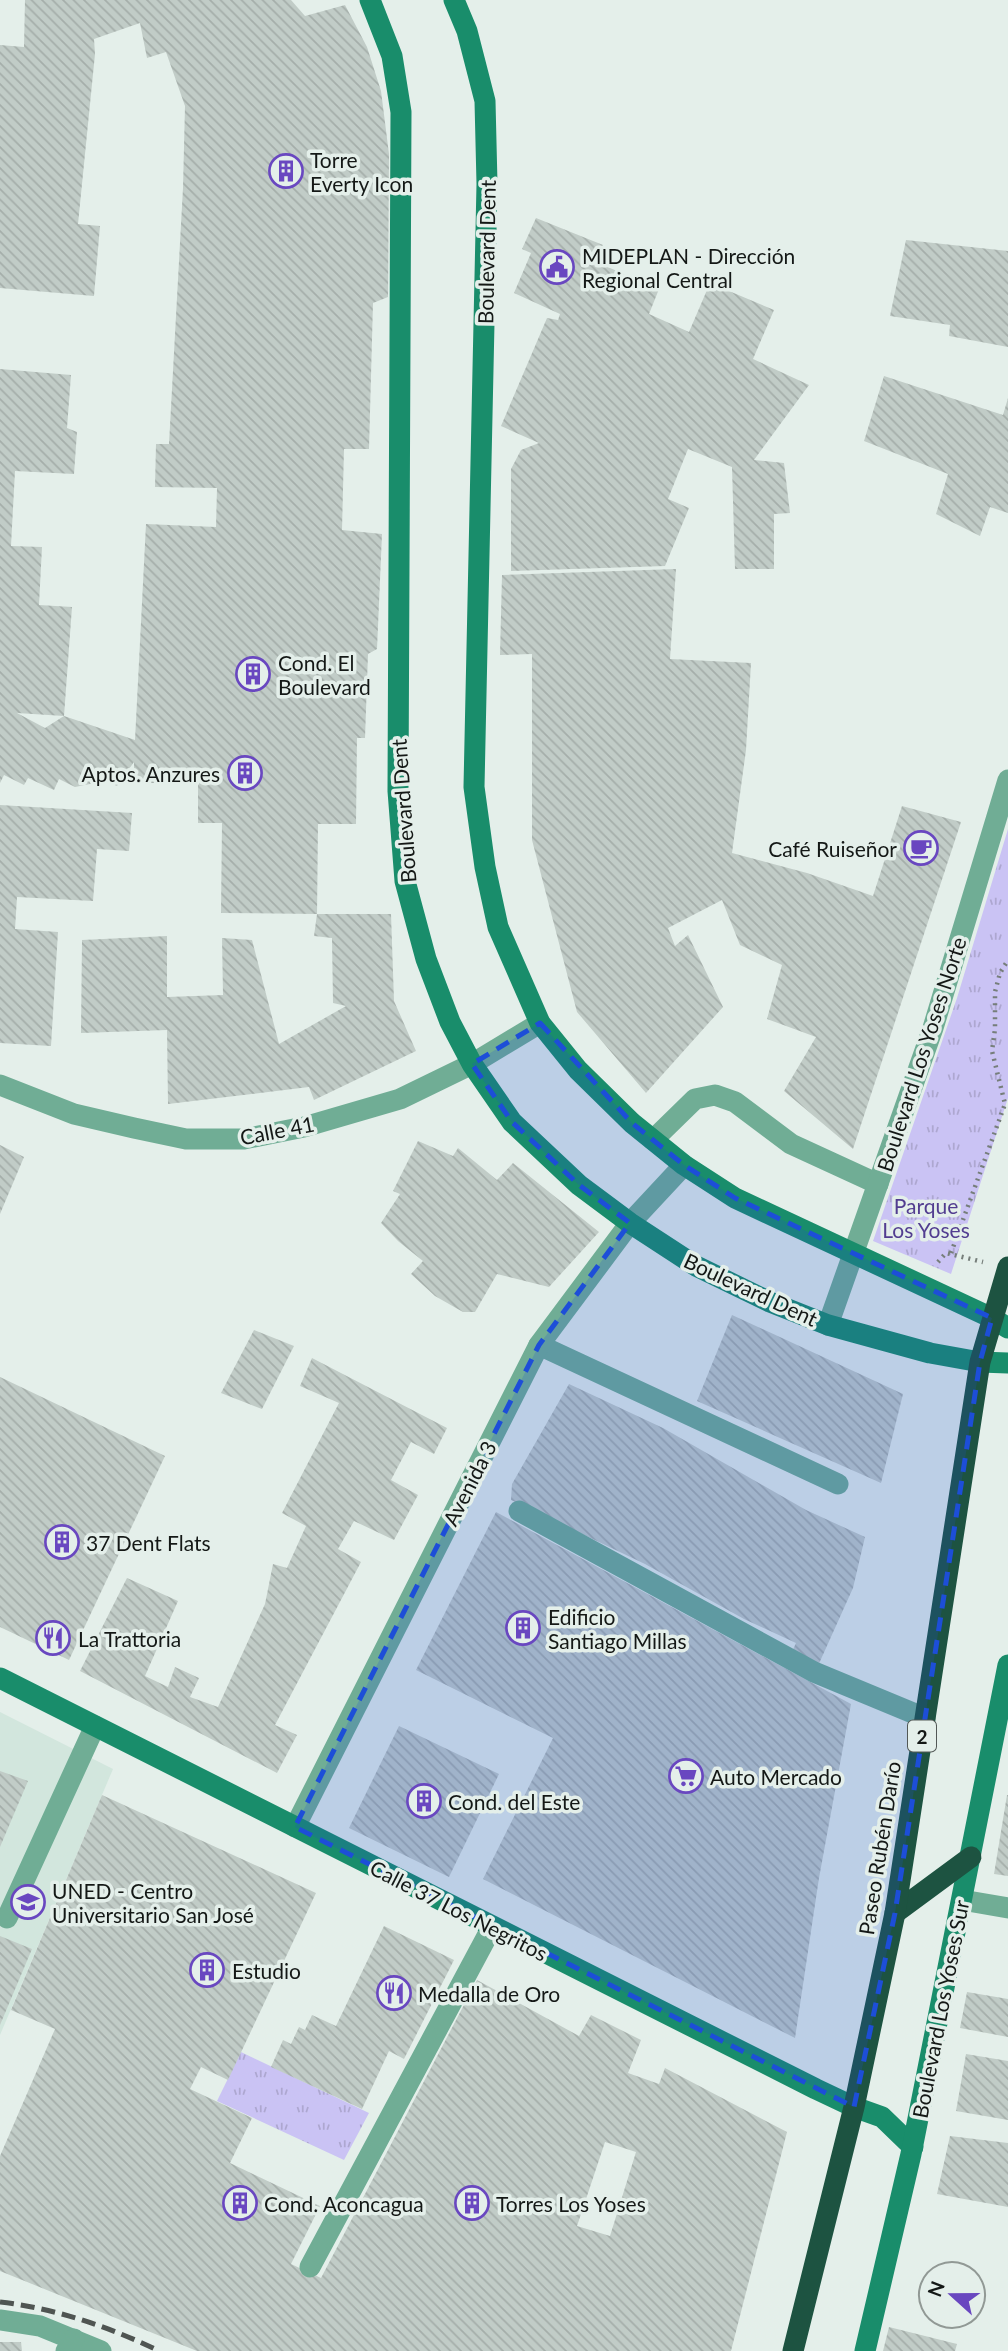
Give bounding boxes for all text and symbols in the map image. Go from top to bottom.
place label: Torre Everty Icon [310,147,413,196]
building icon: Torre Everty Icon [267,152,305,190]
street label: Boulevard Dent [472,179,500,324]
place label: MIDEPLAN - Dirección Regional Central [582,243,795,292]
public building icon: MIDEPLAN - Dirección Regional Central [538,248,576,286]
place label: Cond. El Boulevard [278,650,371,699]
building icon: Cond. El Boulevard [234,655,272,693]
street label: Boulevard Dent [385,738,421,884]
building icon: Aptos. Anzures [226,754,264,792]
place label: Aptos. Anzures [82,761,220,786]
cafe icon: Café Ruiseñor [902,829,940,867]
place label: Café Ruiseñor [768,836,897,861]
street label: Boulevard Los Yoses Norte [871,934,971,1174]
street label: Calle 41 [238,1111,316,1149]
park label: Parque Los Yoses [882,1193,970,1242]
street label: Boulevard Dent [680,1247,822,1331]
street label: Avenida 3 [437,1437,501,1529]
building icon: 37 Dent Flats [43,1523,81,1561]
place label: 37 Dent Flats [86,1530,211,1555]
place label: Edificio Santiago Millas [548,1604,686,1653]
building icon: Edificio Santiago Millas [504,1609,542,1647]
restaurant icon: La Trattoria [34,1619,72,1657]
place label: La Trattoria [78,1626,181,1651]
road number: 2 [908,1720,936,1752]
supermarket icon: Auto Mercado [667,1757,705,1795]
street label: Paseo Rubén Darío [853,1759,905,1937]
place label: Auto Mercado [710,1764,842,1789]
building icon: Cond. del Este [405,1782,443,1820]
place label: Cond. del Este [448,1789,580,1814]
street label: Calle 37 Los Negritos [366,1854,552,1966]
place label: UNED - Centro Universitario San José [52,1878,254,1927]
school or university icon: UNED - Centro Universitario San José [9,1883,47,1921]
street label: Boulevard Los Yoses Sur [907,1897,973,2120]
building icon: Estudio [188,1951,226,1989]
place label: Estudio [232,1958,301,1983]
restaurant icon: Medalla de Oro [375,1974,413,2012]
place label: Medalla de Oro [418,1981,560,2006]
building icon: Cond. Aconcagua [221,2184,259,2222]
building icon: Torres Los Yoses [453,2184,491,2222]
place label: Cond. Aconcagua [264,2191,424,2216]
place label: Torres Los Yoses [496,2191,646,2216]
north arrow [917,2260,987,2330]
text: N [922,2278,949,2300]

